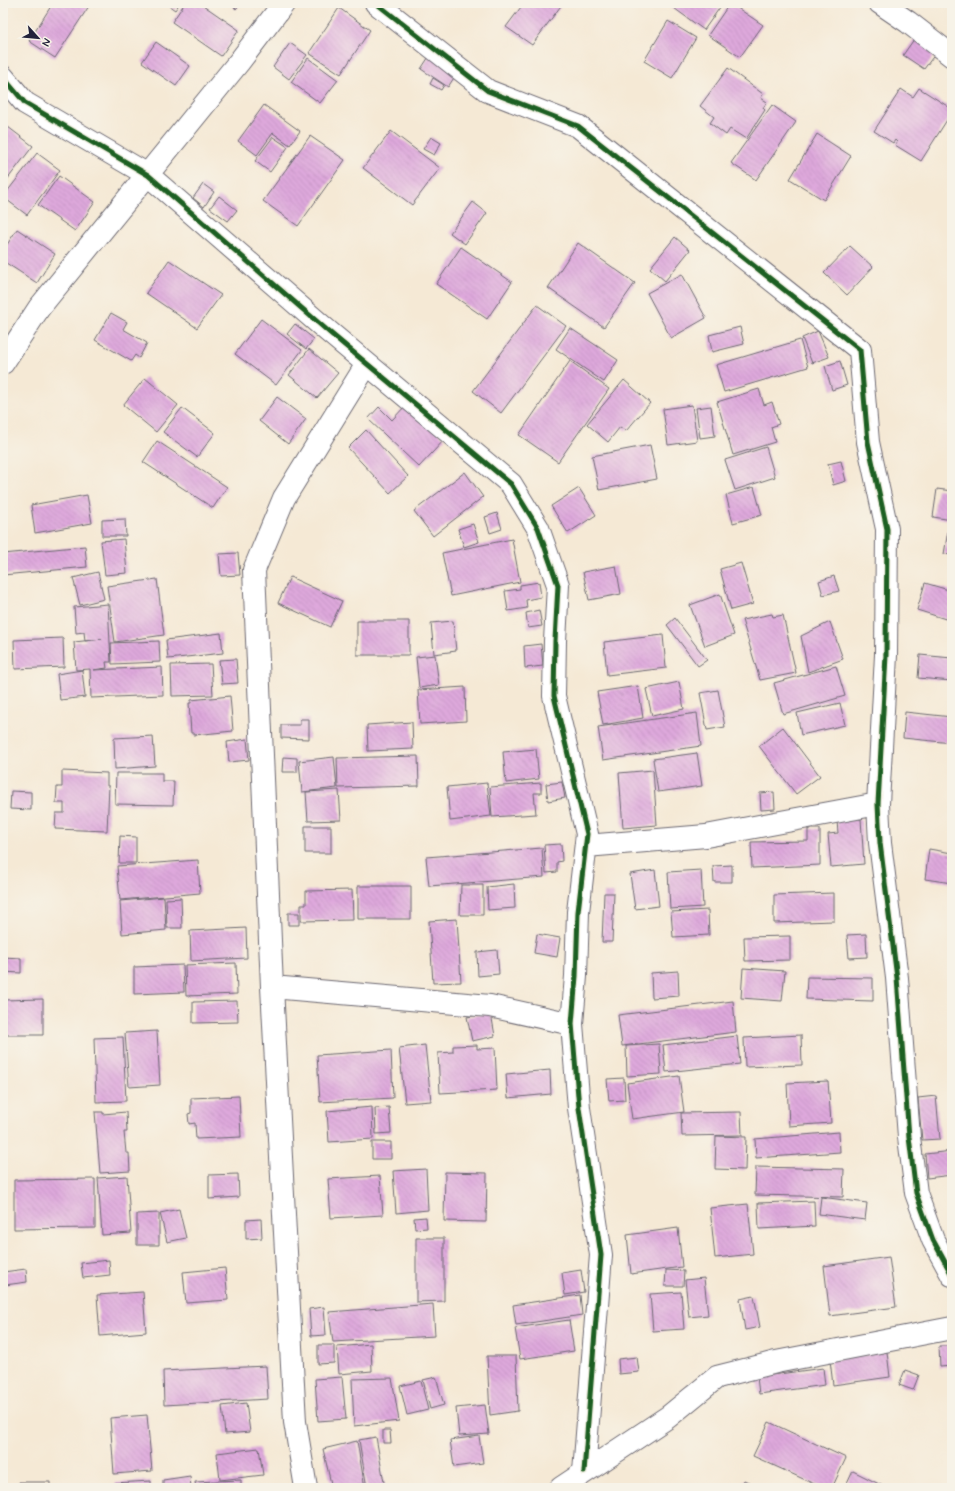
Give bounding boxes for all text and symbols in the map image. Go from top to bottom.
north arrow [18,18,58,58]
text: N [38,36,54,49]

